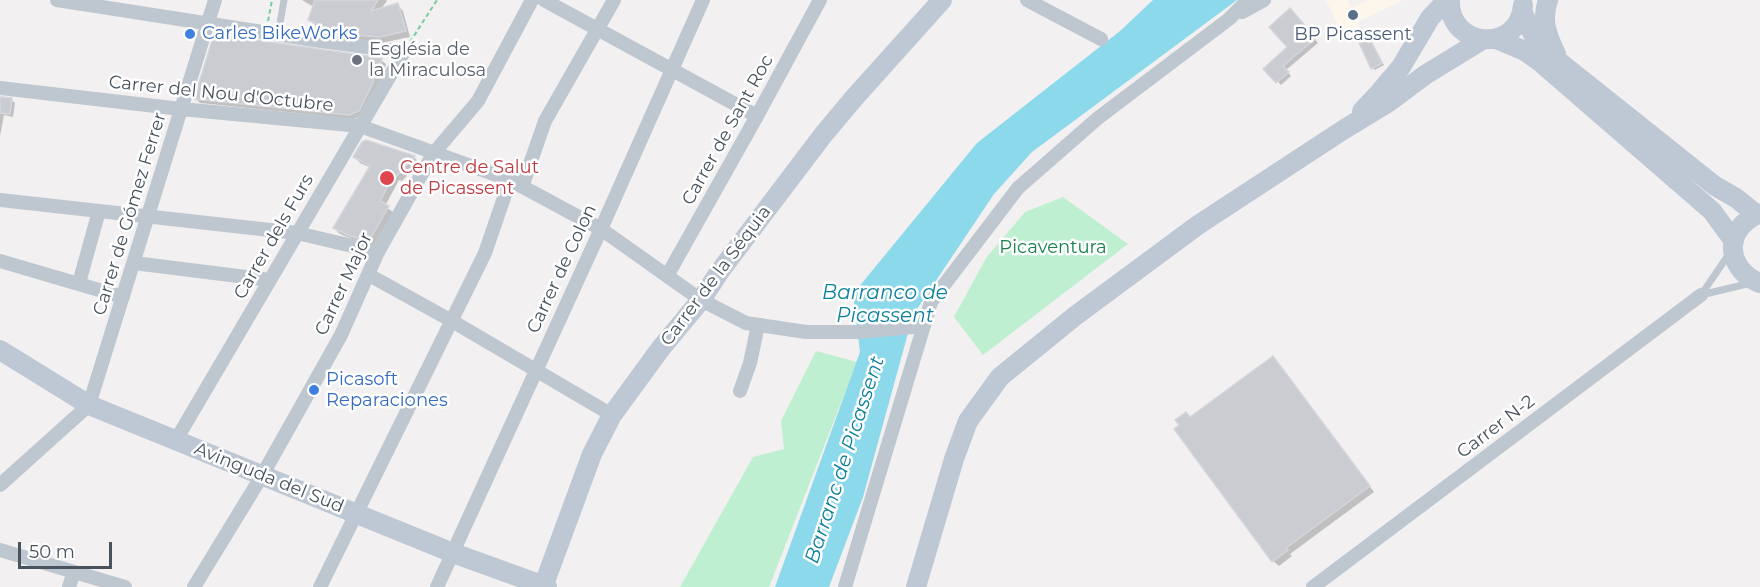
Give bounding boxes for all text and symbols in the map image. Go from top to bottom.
marker: BP Picassent [1346,8,1360,22]
place label: Carles BikeWorks [202,23,357,45]
place label: BP Picassent [1294,24,1412,46]
marker: Carles BikeWorks [183,27,197,41]
place label: Església de la Miraculosa [369,39,486,82]
street label: Carrer de Sant Roc [678,51,778,209]
marker: Església de la Miraculosa [350,53,364,67]
street label: Carrer del Nou d'Octubre [108,71,334,117]
street label: Carrer de Gómez Ferrer [89,110,171,318]
place label: Centre de Salut de Picassent [400,157,539,200]
marker: Centre de Salut de Picassent [378,169,396,187]
street label: Carrer dels Furs [229,171,319,303]
street label: Carrer de Colon [523,201,601,337]
street label: Carrer de la Séquia [656,202,776,350]
street label: Carrer Major [311,229,377,339]
park label: Picaventura [999,237,1107,259]
water label: Barranco de Picassent [822,281,948,328]
water label: Barranc de Picassent [800,353,890,567]
place label: Picasoft Reparaciones [326,369,448,412]
marker: Picasoft Reparaciones [307,383,321,397]
street label: Carrer N-2 [1453,391,1539,463]
street label: Avinguda del Sud [191,438,347,518]
scale bar [21,530,116,568]
text: 50 m [29,541,75,563]

